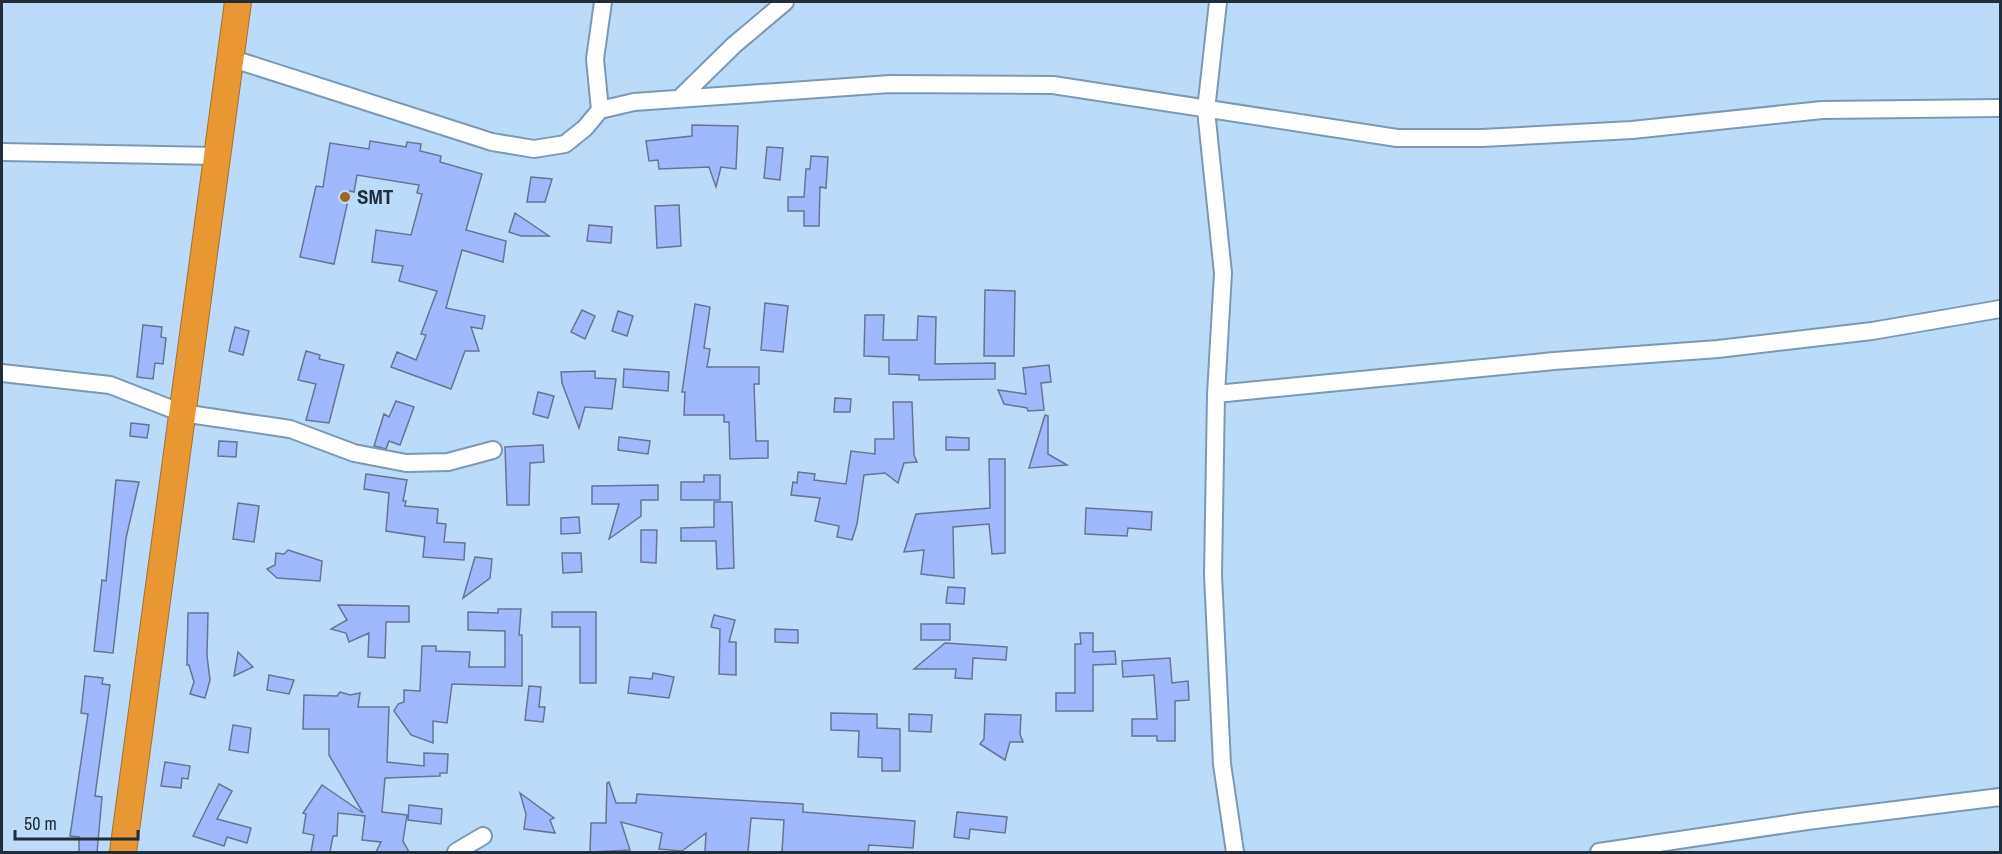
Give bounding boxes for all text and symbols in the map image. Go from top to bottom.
place label: SMT [357,182,394,211]
marker: SMT [338,190,352,204]
scale bar [15,803,138,841]
text: 50 m [24,811,57,836]

